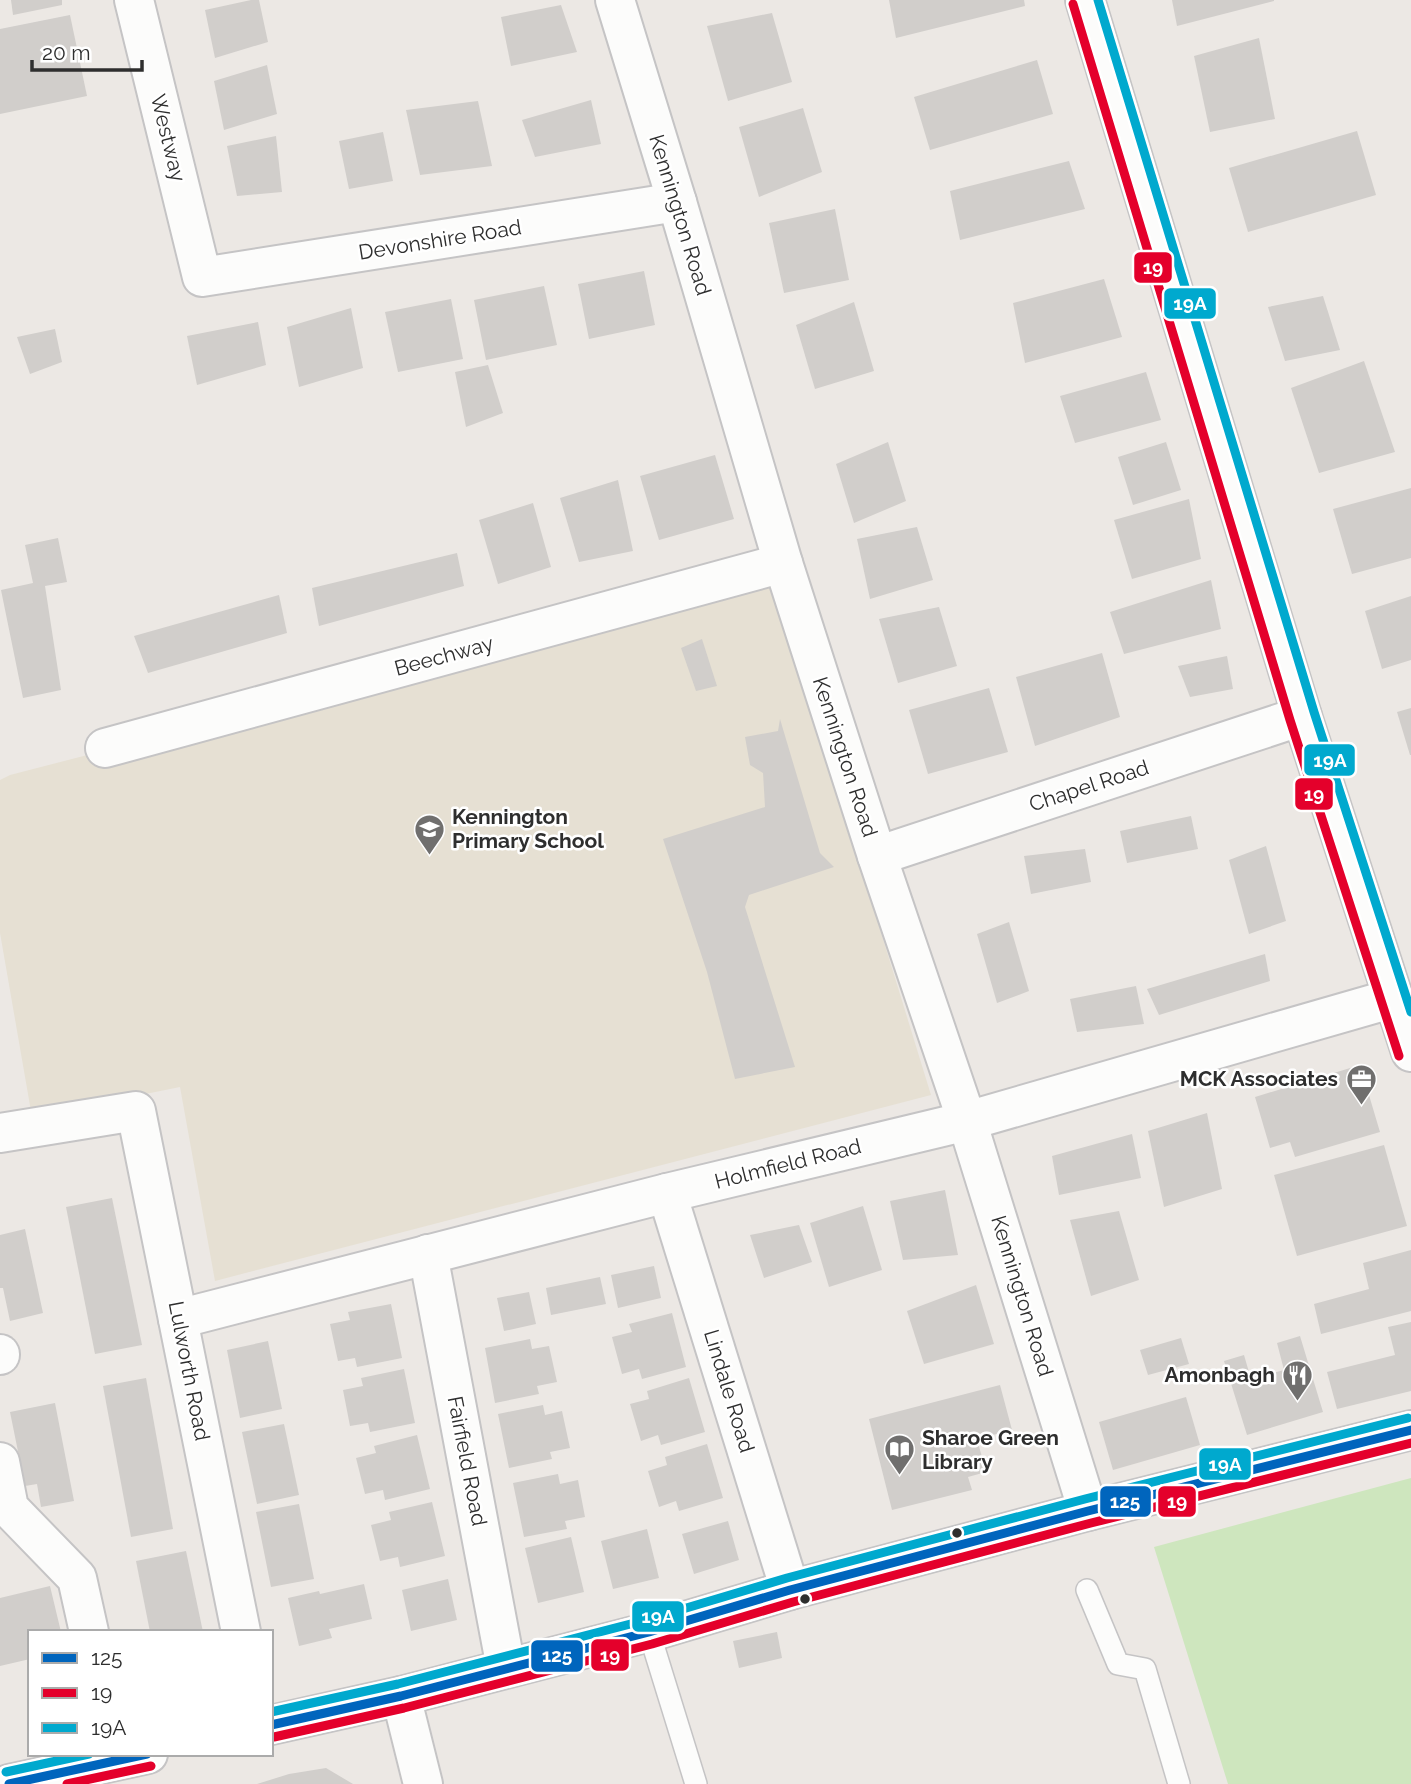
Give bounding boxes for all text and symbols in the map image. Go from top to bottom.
scale bar [32,28,142,72]
text: 20 m [42,40,90,65]
street label: Westway [146,91,191,184]
street label: Kennington Road [644,131,717,298]
street label: Devonshire Road [357,214,523,265]
line badge: 19 [1133,251,1173,284]
text: 19 [1143,256,1163,278]
line badge: 19A [1163,287,1217,320]
text: 19A [1173,292,1207,314]
street label: Beechway [392,630,496,681]
street label: Kennington Road [808,674,883,840]
line badge: 19A [1303,743,1356,777]
text: 19A [1313,749,1347,771]
street label: Chapel Road [1026,754,1152,817]
line badge: 19 [1294,777,1334,811]
text: 19 [1304,783,1324,805]
place label: Kennington Primary School [452,804,604,853]
school or university icon: Kennington Primary School [412,812,446,856]
office icon: MCK Associates [1344,1062,1378,1106]
place label: MCK Associates [1180,1066,1338,1091]
street label: Holmfield Road [712,1133,864,1194]
street label: Kennington Road [986,1212,1059,1379]
street label: Lulworth Road [164,1299,215,1443]
street label: Lindale Road [699,1326,760,1455]
restaurant icon: Amonbagh [1281,1358,1315,1402]
place label: Amonbagh [1165,1362,1275,1387]
street label: Fairfield Road [443,1394,492,1528]
place label: Sharoe Green Library [922,1425,1059,1474]
library icon: Sharoe Green Library [882,1433,916,1477]
line badge: 19A [1198,1447,1252,1481]
text: 19A [1208,1453,1242,1475]
line badge: 125 [1099,1485,1152,1518]
line badge: 19 [1157,1485,1197,1518]
text: 125 [1110,1490,1140,1512]
text: 19 [1167,1490,1187,1512]
unlabelled marker [950,1526,964,1540]
unlabelled marker [798,1592,812,1606]
line badge: 19A [631,1600,685,1633]
text: 19A [641,1605,675,1627]
legend [28,1630,273,1756]
line badge: 19 [590,1638,630,1672]
line badge: 125 [530,1639,584,1673]
text: 125 [542,1644,572,1666]
text: 19 [600,1644,620,1666]
text: 125 [91,1645,122,1670]
text: 19 [91,1680,112,1705]
text: 19A [91,1715,127,1740]

